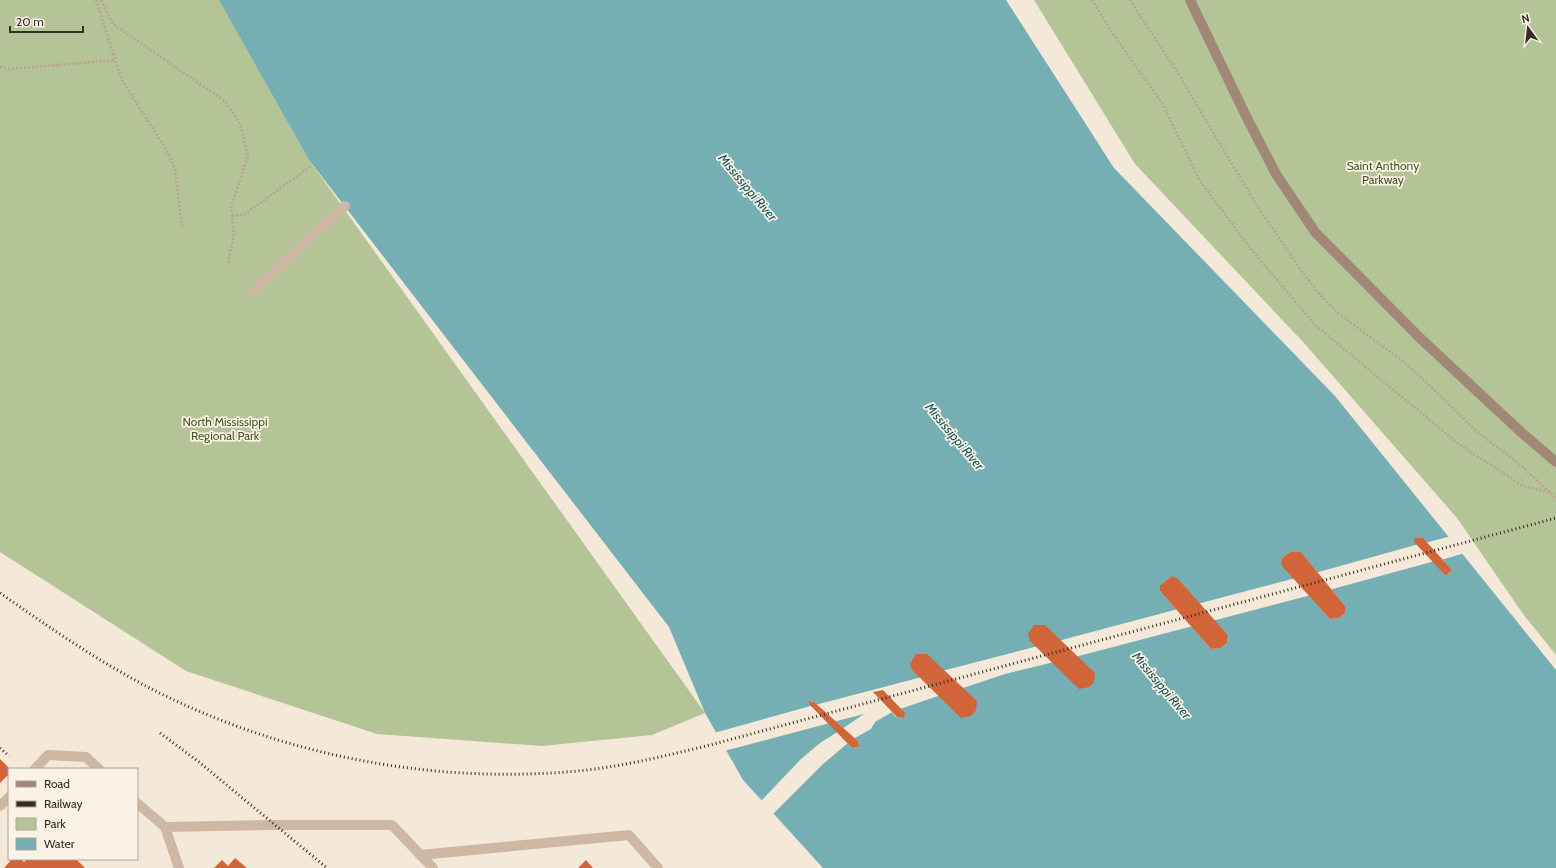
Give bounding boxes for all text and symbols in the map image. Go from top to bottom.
scale bar [10,8,83,34]
north arrow [1508,8,1548,48]
text: N [1520,11,1531,26]
text: 20 m [16,14,44,29]
water label: Mississippi River [715,149,781,225]
park label: Saint Anthony Parkway [1347,158,1419,187]
water label: Mississippi River [922,398,988,474]
park label: North Mississippi Regional Park [183,414,267,443]
water label: Mississippi River [1129,647,1195,723]
legend [8,768,138,860]
text: Road [44,776,70,791]
text: Railway [44,796,82,811]
text: Park [44,816,66,831]
text: Water [44,836,75,851]

